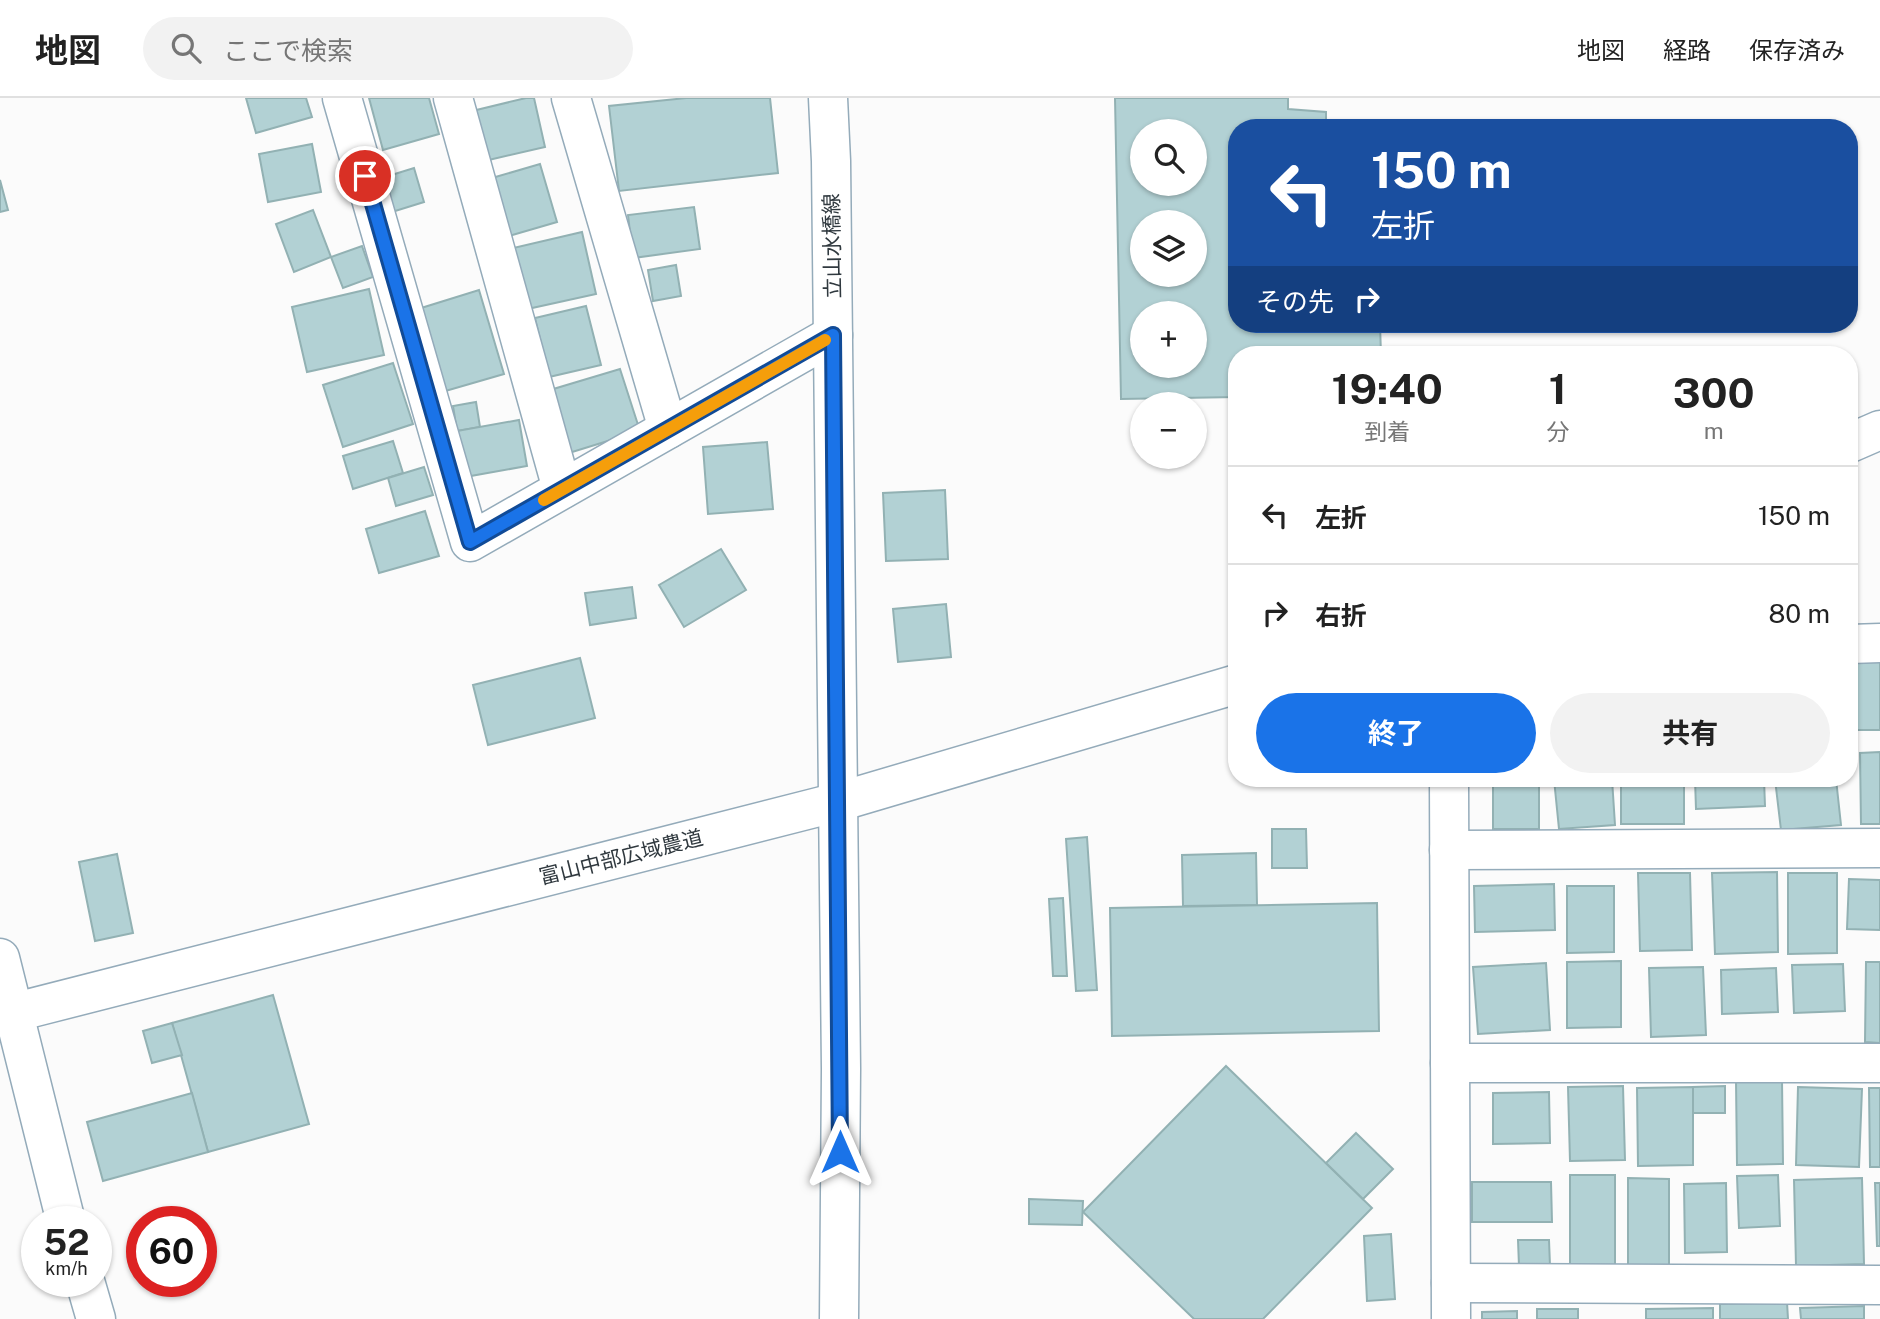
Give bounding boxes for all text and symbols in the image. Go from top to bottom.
search box [143,17,633,80]
icon: search [167,29,205,67]
text: 地図 [35,31,101,69]
text: ここで検索 [223,35,353,66]
text: 地図 [1577,36,1625,64]
text: 経路 [1663,36,1711,64]
text: 保存済み [1749,36,1845,64]
map controls [1130,119,1207,469]
button: search [1130,119,1207,196]
text: 150 m [1371,141,1512,199]
pin [335,146,395,206]
icon: left [1256,147,1347,238]
icon: arrive [346,157,384,195]
street label: 立山水橋線 [819,193,845,299]
text: 左折 [1371,207,1435,244]
button: layers [1130,210,1207,287]
icon: right [1348,280,1386,318]
text: その先 [1256,286,1334,317]
button: + [1130,301,1207,378]
text: 19:40 [1331,364,1443,413]
text: 1 [1549,364,1567,413]
text: 300 [1673,368,1755,417]
button: − [1130,392,1207,469]
text: m [1704,417,1724,444]
text: 到着 [1364,418,1410,445]
text: 分 [1546,418,1569,445]
icon: left [1256,496,1294,534]
text: 150 m [1758,500,1830,531]
text: 左折 [1315,502,1367,533]
icon: right [1256,594,1294,632]
text: 80 m [1769,598,1830,629]
text: 右折 [1315,600,1367,631]
button: 終了 [1256,693,1536,773]
button: 共有 [1550,693,1830,773]
street label: 富山中部広域農道 [536,825,706,889]
position arrow [803,1115,877,1189]
speed limit sign: 60 [126,1206,217,1297]
text: 52 [44,1222,89,1263]
text: km/h [45,1258,88,1279]

